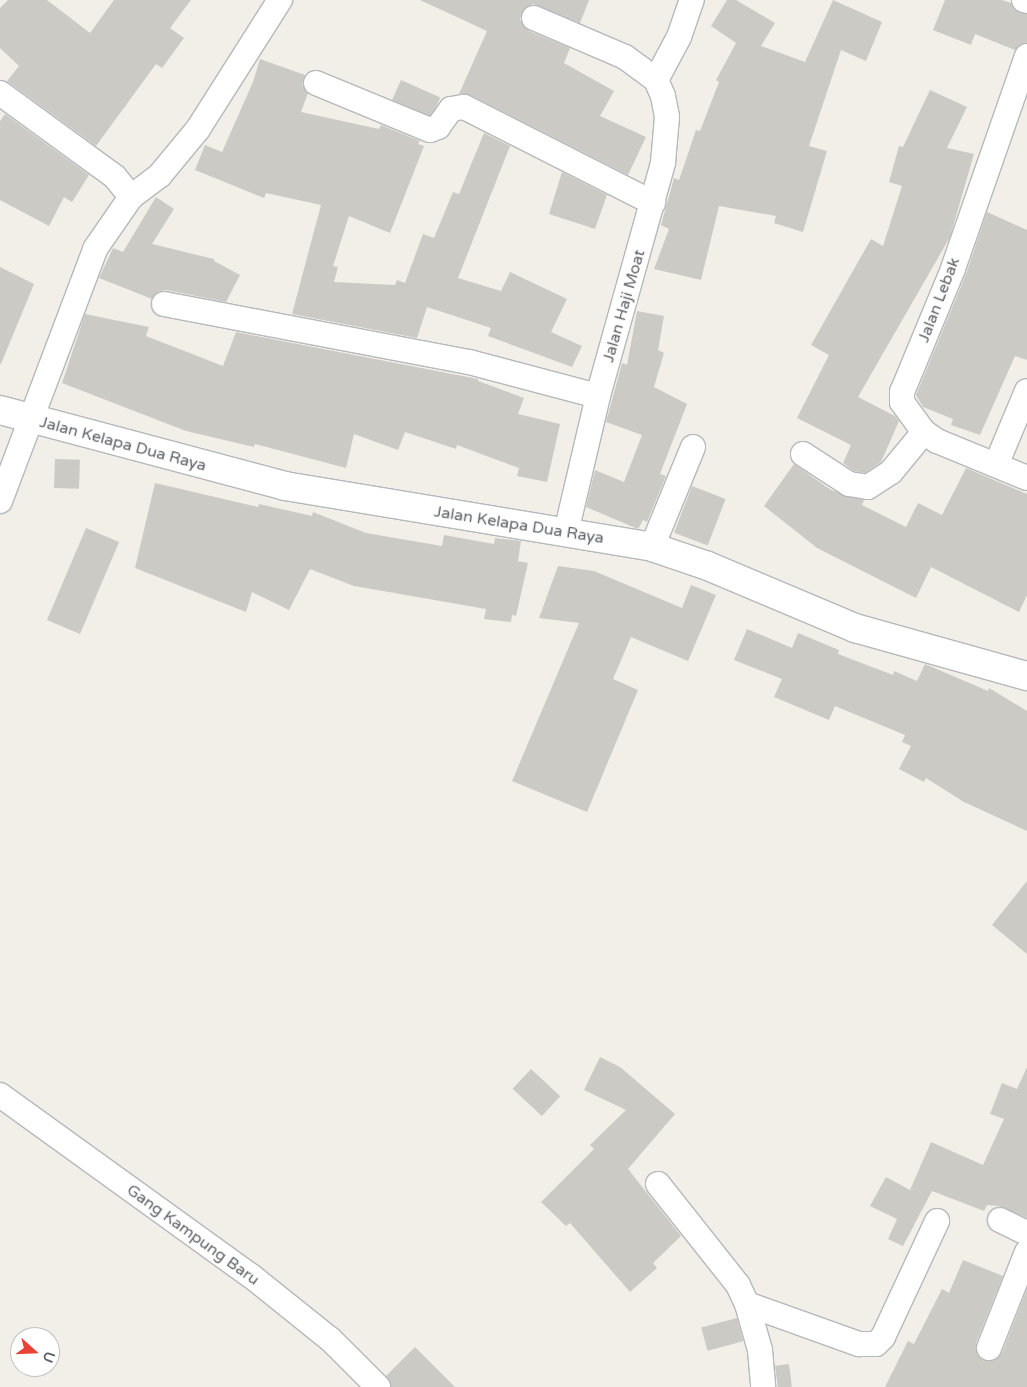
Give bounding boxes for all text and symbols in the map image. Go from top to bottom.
street label: Jalan Haji Moat [599,247,649,365]
street label: Jalan Lebak [914,255,964,345]
street label: Jalan Kelapa Dua Raya [38,412,208,476]
street label: Jalan Kelapa Dua Raya [433,502,605,548]
street label: Gang Kampung Baru [123,1180,263,1290]
north arrow [10,1327,60,1377]
text: U [39,1349,58,1365]

